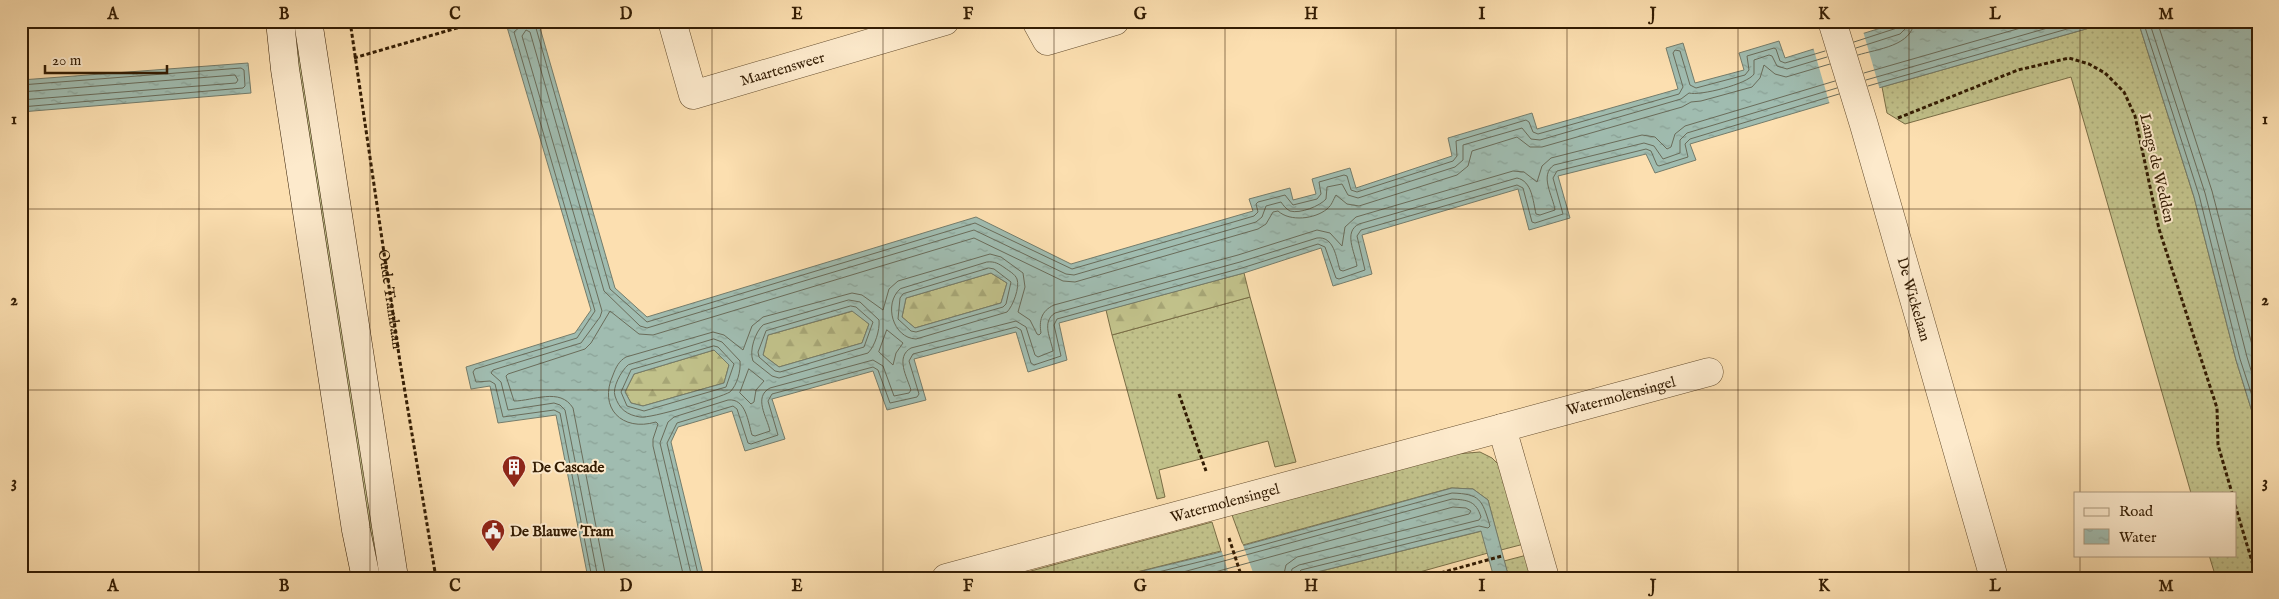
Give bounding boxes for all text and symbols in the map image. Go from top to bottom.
text: A [107,5,120,25]
text: B [279,5,290,25]
text: C [449,5,461,25]
text: D [620,5,633,25]
text: E [791,5,803,25]
text: F [963,5,974,25]
text: G [1134,5,1147,25]
text: H [1304,5,1318,25]
text: I [1479,5,1486,25]
text: J [1648,5,1657,25]
text: K [1818,5,1831,25]
text: L [1989,5,2001,25]
text: M [2158,5,2174,25]
scale bar [45,42,168,74]
street label: Maartensweer [738,47,827,90]
text: 20 m [52,51,82,70]
text: 1 [11,110,17,130]
text: 1 [2262,110,2268,130]
street label: Langs de Wedden [2135,112,2179,224]
street label: Oude Trambaan [374,248,407,350]
street label: De Wickelaan [1893,255,1935,344]
text: 2 [10,291,18,311]
text: 2 [2261,291,2269,311]
street label: Watermolensingel [1564,372,1678,420]
building icon: De Cascade [501,454,527,488]
place label: De Cascade [532,458,605,477]
text: 3 [11,473,17,493]
text: 3 [2262,473,2268,493]
street label: Watermolensingel [1168,479,1283,526]
legend [2074,492,2236,556]
text: Road [2119,502,2154,521]
public building icon: De Blauwe Tram [480,518,506,552]
place label: De Blauwe Tram [510,522,614,541]
text: Water [2119,528,2157,547]
text: A [107,577,120,597]
text: B [279,577,290,597]
text: C [449,577,461,597]
text: D [620,577,633,597]
text: E [791,577,803,597]
text: F [963,577,974,597]
text: G [1134,577,1147,597]
text: H [1304,577,1318,597]
text: I [1479,577,1486,597]
text: J [1648,577,1657,597]
text: K [1818,577,1831,597]
text: L [1989,577,2001,597]
text: M [2158,577,2174,597]

